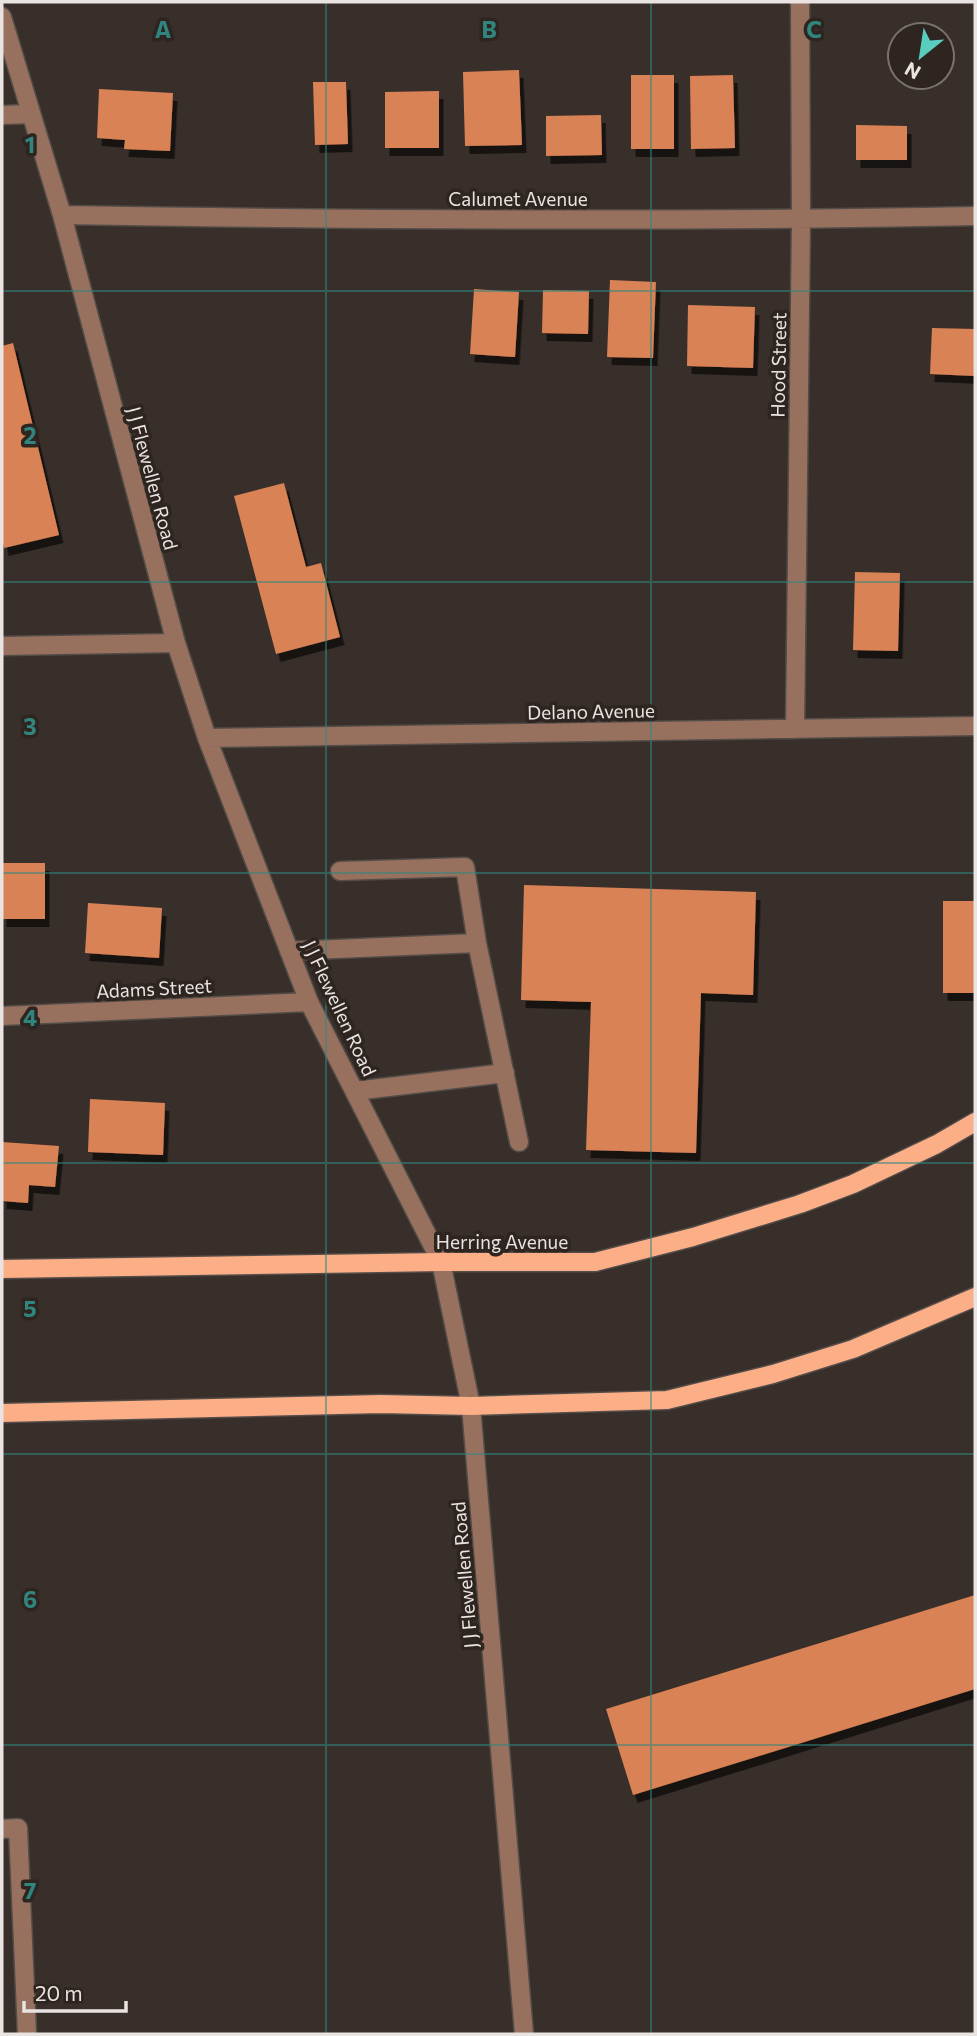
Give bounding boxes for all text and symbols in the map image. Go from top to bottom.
text: A [155,15,172,43]
text: B [481,15,497,43]
text: C [806,15,822,43]
north arrow [886,21,956,91]
text: N [900,58,924,85]
text: 1 [25,130,35,158]
street label: Calumet Avenue [448,187,588,210]
street label: Hood Street [766,312,790,418]
street label: J J Flewellen Road [123,404,183,552]
text: 2 [23,421,37,449]
street label: Delano Avenue [527,698,655,724]
text: 3 [23,712,37,740]
street label: J J Flewellen Road [298,936,382,1080]
street label: Adams Street [95,973,213,1003]
text: 4 [23,1003,37,1031]
street label: Herring Avenue [436,1230,568,1253]
text: 5 [23,1294,37,1322]
street label: J J Flewellen Road [446,1501,482,1649]
text: 6 [23,1585,37,1613]
text: 7 [24,1876,36,1904]
scale bar [24,1969,126,2013]
text: 20 m [35,1980,83,2005]

